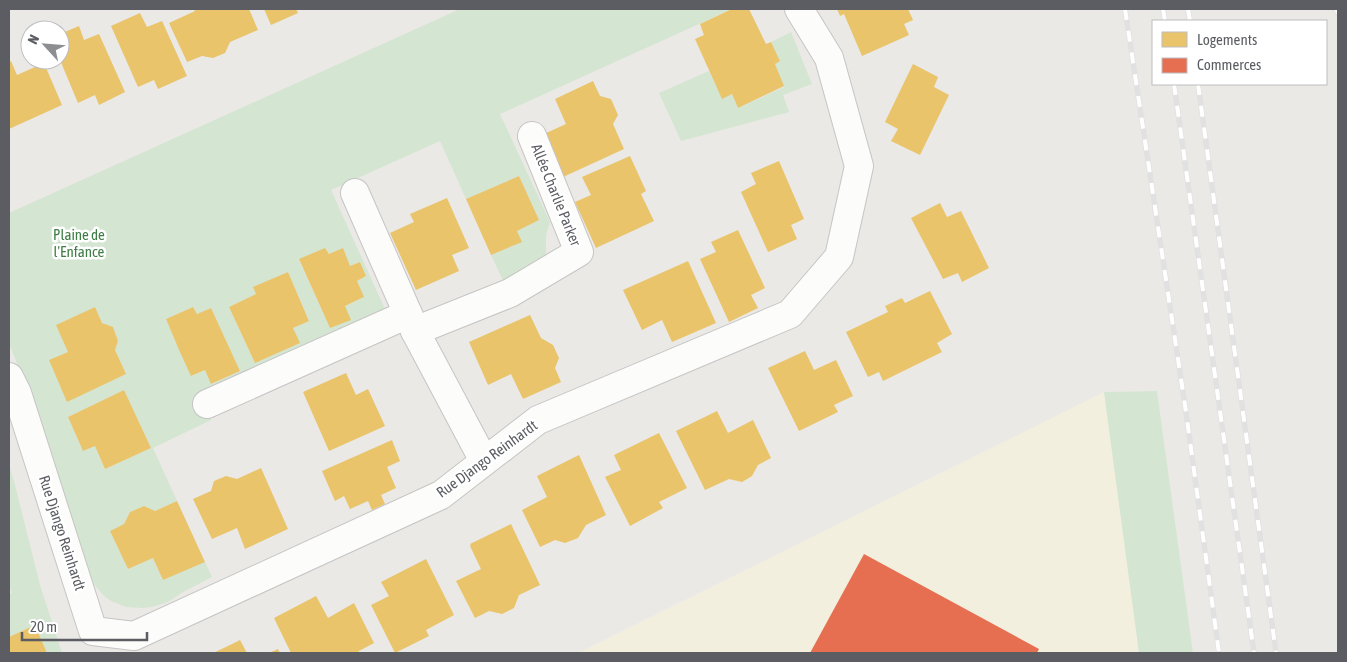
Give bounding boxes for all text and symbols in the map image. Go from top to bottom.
north arrow [20,20,70,70]
legend [1152,20,1327,85]
text: Logements [1197,31,1257,48]
text: N [24,32,42,47]
text: Commerces [1197,56,1261,73]
street label: Allée Charlie Parker [528,141,585,249]
park label: Plaine de l'Enfance [53,226,105,260]
street label: Rue Django Reinhardt [433,416,540,501]
street label: Rue Django Reinhardt [36,473,89,593]
scale bar [22,610,148,642]
text: 20 m [30,618,57,635]

